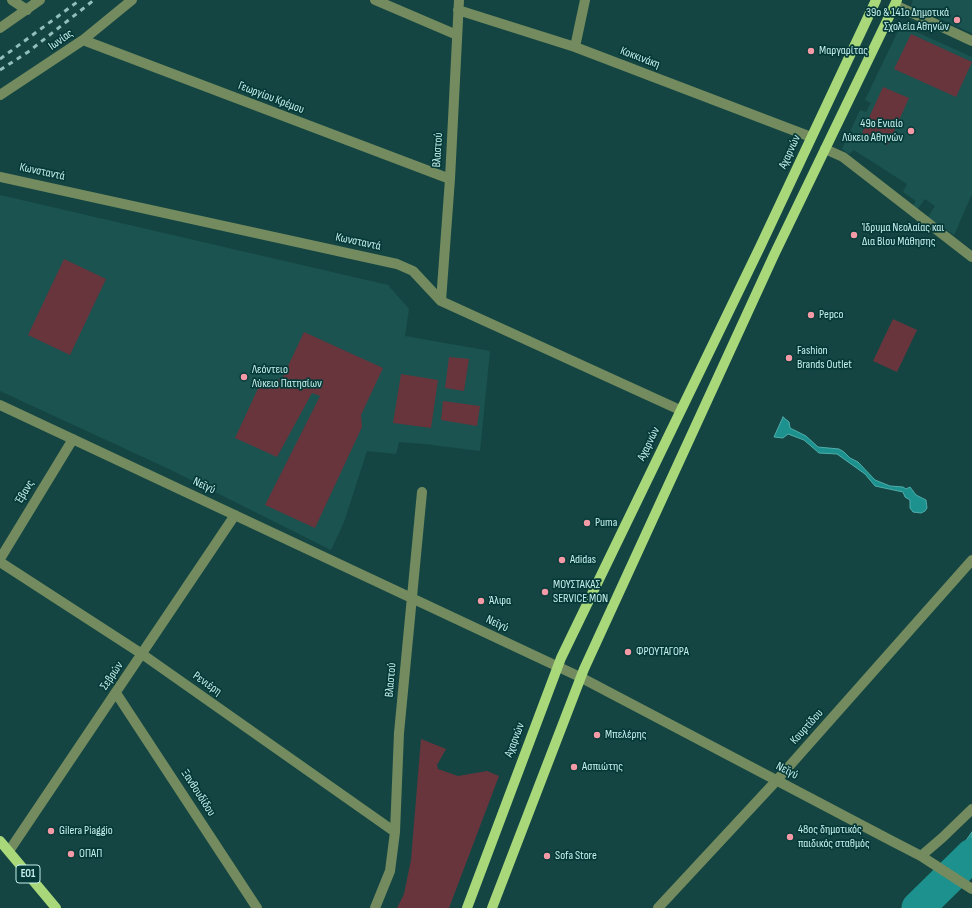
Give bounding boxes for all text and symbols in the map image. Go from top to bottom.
place label: 39ο & 141ο Δημοτικά Σχολεία Αθηνών [866,6,949,34]
marker: 39ο & 141ο Δημοτικά Σχολεία Αθηνών [952,15,962,25]
street label: Ιωνίας [46,26,76,54]
street label: Κοκκινάκη [618,44,662,72]
place label: Μαργαρίτας [819,44,868,58]
marker: Μαργαρίτας [806,46,816,56]
street label: Γεωργίου Κρέμου [236,79,306,117]
place label: 49ο Ενιαίο Λύκειο Αθηνών [842,117,903,145]
marker: 49ο Ενιαίο Λύκειο Αθηνών [906,126,916,136]
street label: Βλαστού [430,132,446,168]
street label: Αχαρνών [776,133,804,171]
street label: Κωνσταντά [18,160,66,184]
place label: Ίδρυμα Νεολαίας και Δια Βίου Μάθησης [862,221,944,249]
street label: Κωνσταντά [334,230,382,254]
marker: Ίδρυμα Νεολαίας και Δια Βίου Μάθησης [849,230,859,240]
place label: Pepco [819,308,844,322]
marker: Pepco [806,310,816,320]
place label: Fashion Brands Outlet [797,344,852,372]
marker: Fashion Brands Outlet [784,353,794,363]
place label: Λεόντειο Λύκειο Πατησίων [252,363,322,391]
marker: Λεόντειο Λύκειο Πατησίων [239,372,249,382]
street label: Αχαρνών [635,425,663,463]
street label: Νεϊγύ [190,475,218,497]
street label: Έβανς [12,477,38,507]
place label: Puma [595,516,617,530]
marker: Puma [582,518,592,528]
place label: Adidas [570,553,596,567]
marker: Adidas [557,555,567,565]
place label: ΜΟΥΣΤΑΚΑΣ SERVICE ΜΟΝ [553,578,608,606]
marker: ΜΟΥΣΤΑΚΑΣ SERVICE ΜΟΝ [540,587,550,597]
place label: Άλφα [489,594,511,608]
marker: Άλφα [476,596,486,606]
street label: Νεϊγύ [483,613,511,635]
place label: ΦΡΟΥΤΑΓΟΡΑ [636,645,689,659]
marker: ΦΡΟΥΤΑΓΟΡΑ [623,647,633,657]
street label: Σεβρών [97,659,127,693]
street label: Βλαστού [382,662,400,698]
street label: Ρενιέρη [190,669,224,699]
street label: Κουρτίδου [787,706,827,748]
street label: Αχαρνών [502,721,528,759]
place label: Μπελέρης [605,728,646,742]
marker: Μπελέρης [592,730,602,740]
street label: Νεϊγύ [773,759,801,783]
place label: Ασπιώτης [582,760,623,774]
marker: Ασπιώτης [569,762,579,772]
street label: Ξανθουδίδου [178,767,218,819]
place label: 48ος δημοτικός παιδικός σταθμός [798,823,870,851]
place label: Gilera Piaggio [59,824,113,838]
marker: Gilera Piaggio [46,826,56,836]
marker: 48ος δημοτικός παιδικός σταθμός [785,832,795,842]
place label: ΟΠΑΠ [79,847,102,861]
marker: ΟΠΑΠ [66,849,76,859]
place label: Sofa Store [555,849,597,863]
marker: Sofa Store [542,851,552,861]
road number: ΕΟ1 [16,865,40,883]

